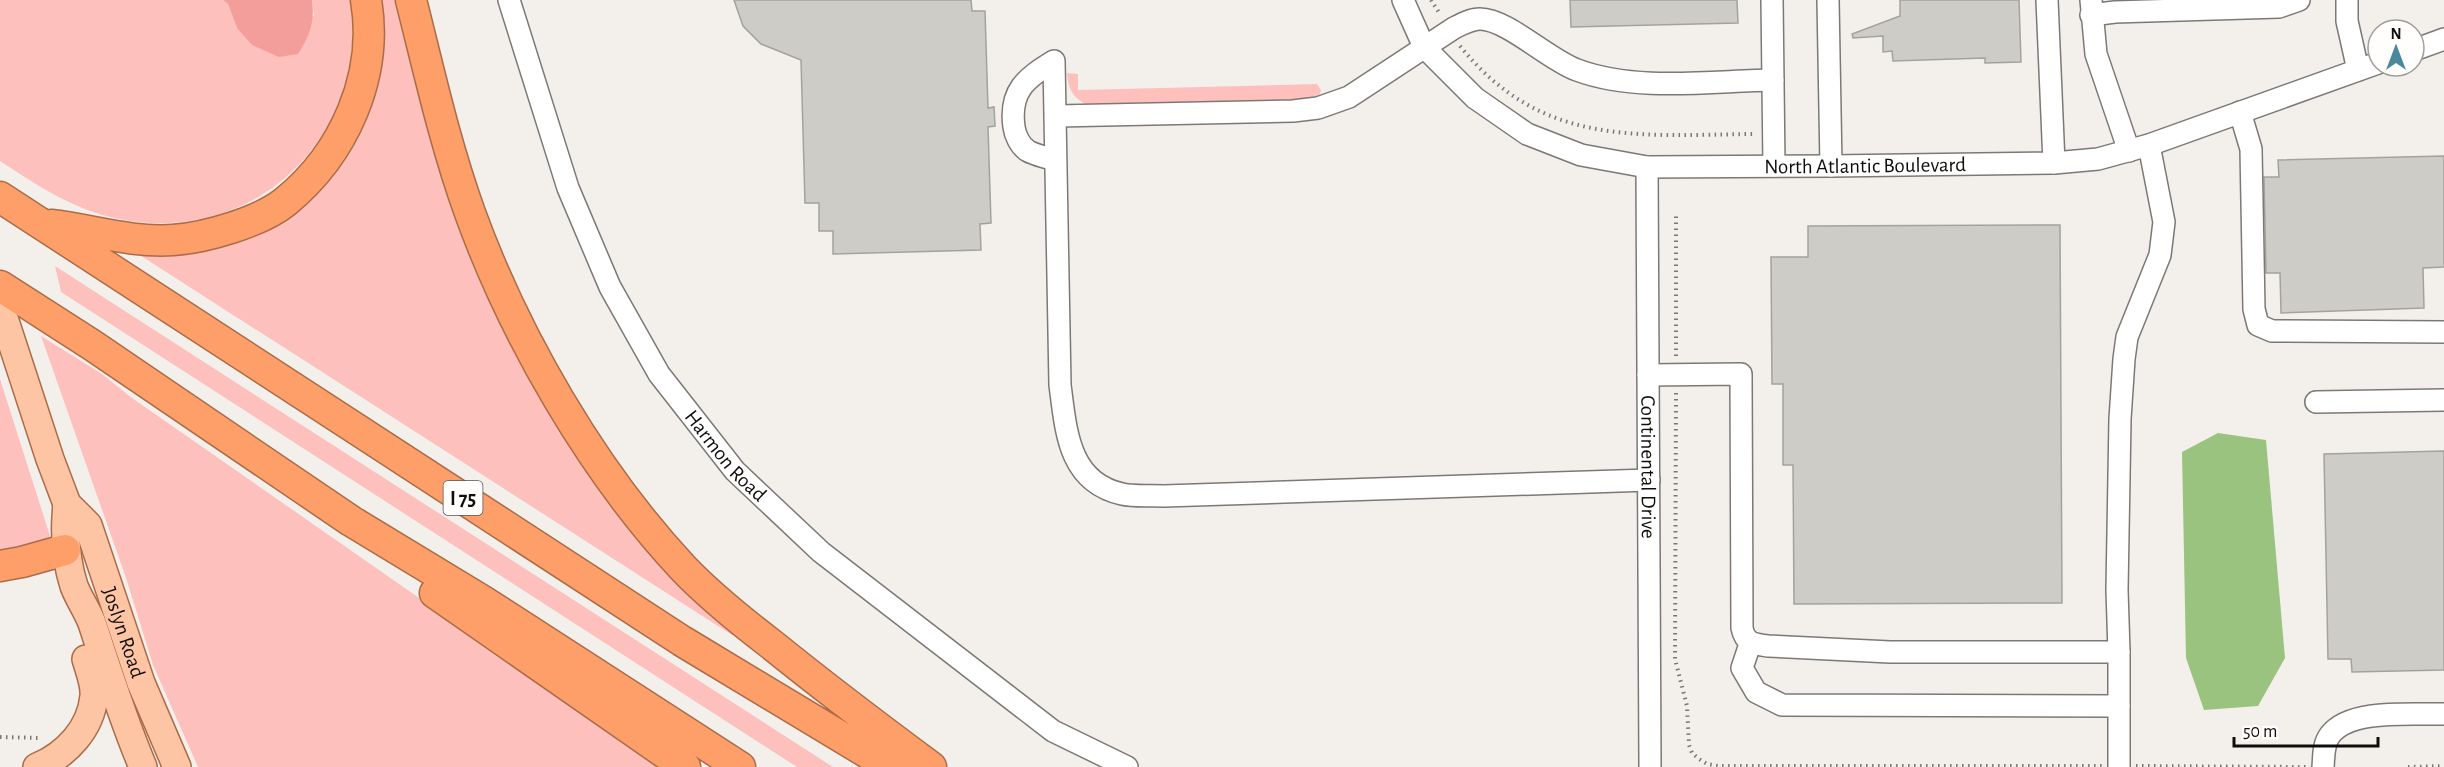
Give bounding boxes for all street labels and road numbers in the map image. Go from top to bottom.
street label: North Atlantic Boulevard [1764,154,1966,177]
street label: Continental Drive [1637,395,1659,539]
street label: Harmon Road [681,406,770,506]
road number: I 75 [444,481,482,515]
street label: Joslyn Road [99,584,149,681]

